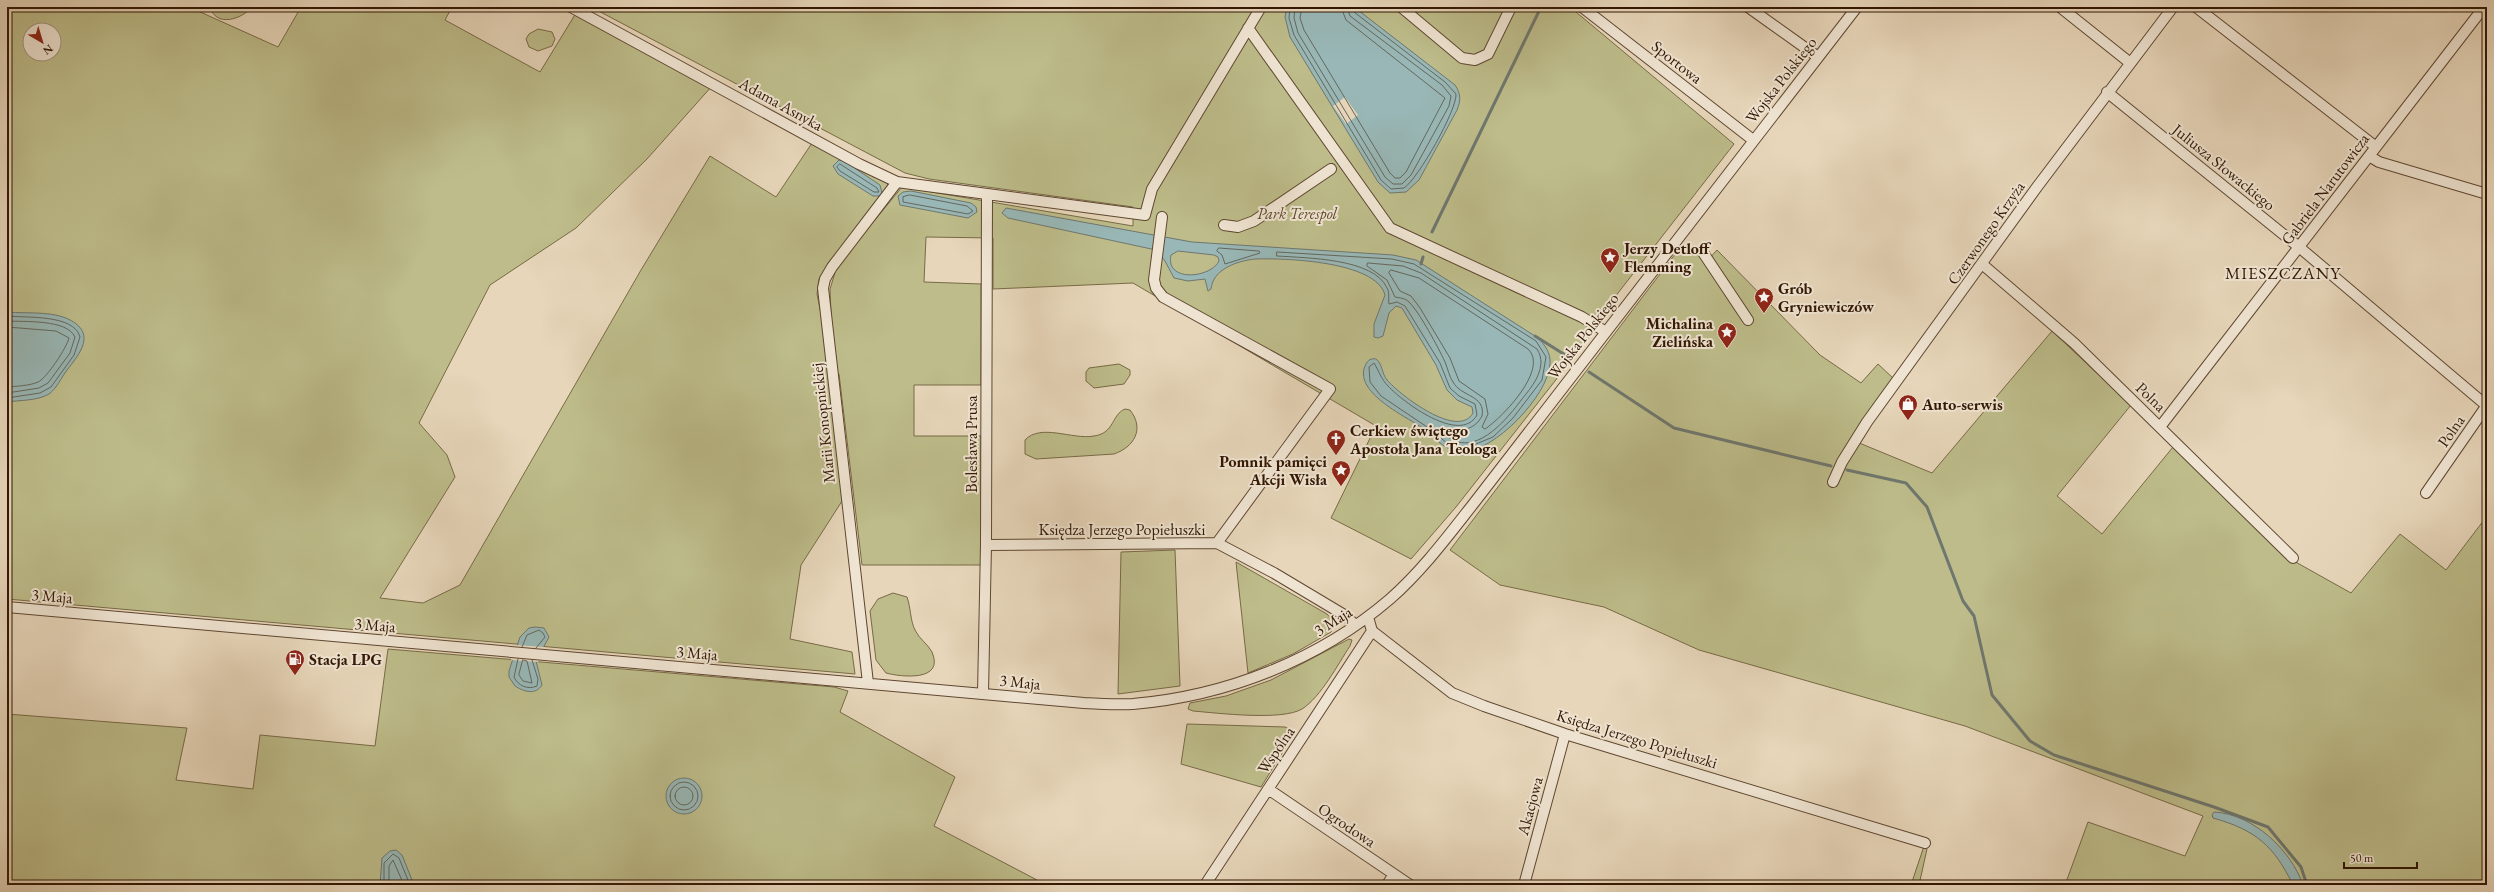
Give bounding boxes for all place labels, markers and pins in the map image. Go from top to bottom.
place label: Jerzy Detloff Flemming [1622,238,1712,277]
place icon: Jerzy Detloff Flemming [1599,246,1621,274]
place label: Grób Gryniewiczów [1778,278,1874,317]
place icon: Grób Gryniewiczów [1753,286,1775,314]
place label: Michalina Zielińska [1646,313,1714,352]
place icon: Michalina Zielińska [1716,321,1738,349]
shop icon: Auto-serwis [1897,393,1919,421]
place label: Auto-serwis [1921,394,2003,415]
place label: Cerkiew świętego Apostoła Jana Teologa [1349,420,1498,459]
church icon: Cerkiew świętego Apostoła Jana Teologa [1325,428,1347,456]
place label: Pomnik pamięci Akcji Wisła [1219,451,1328,490]
place icon: Pomnik pamięci Akcji Wisła [1330,459,1352,487]
fuel station icon: Stacja LPG [284,648,306,676]
place label: Stacja LPG [309,649,383,670]

